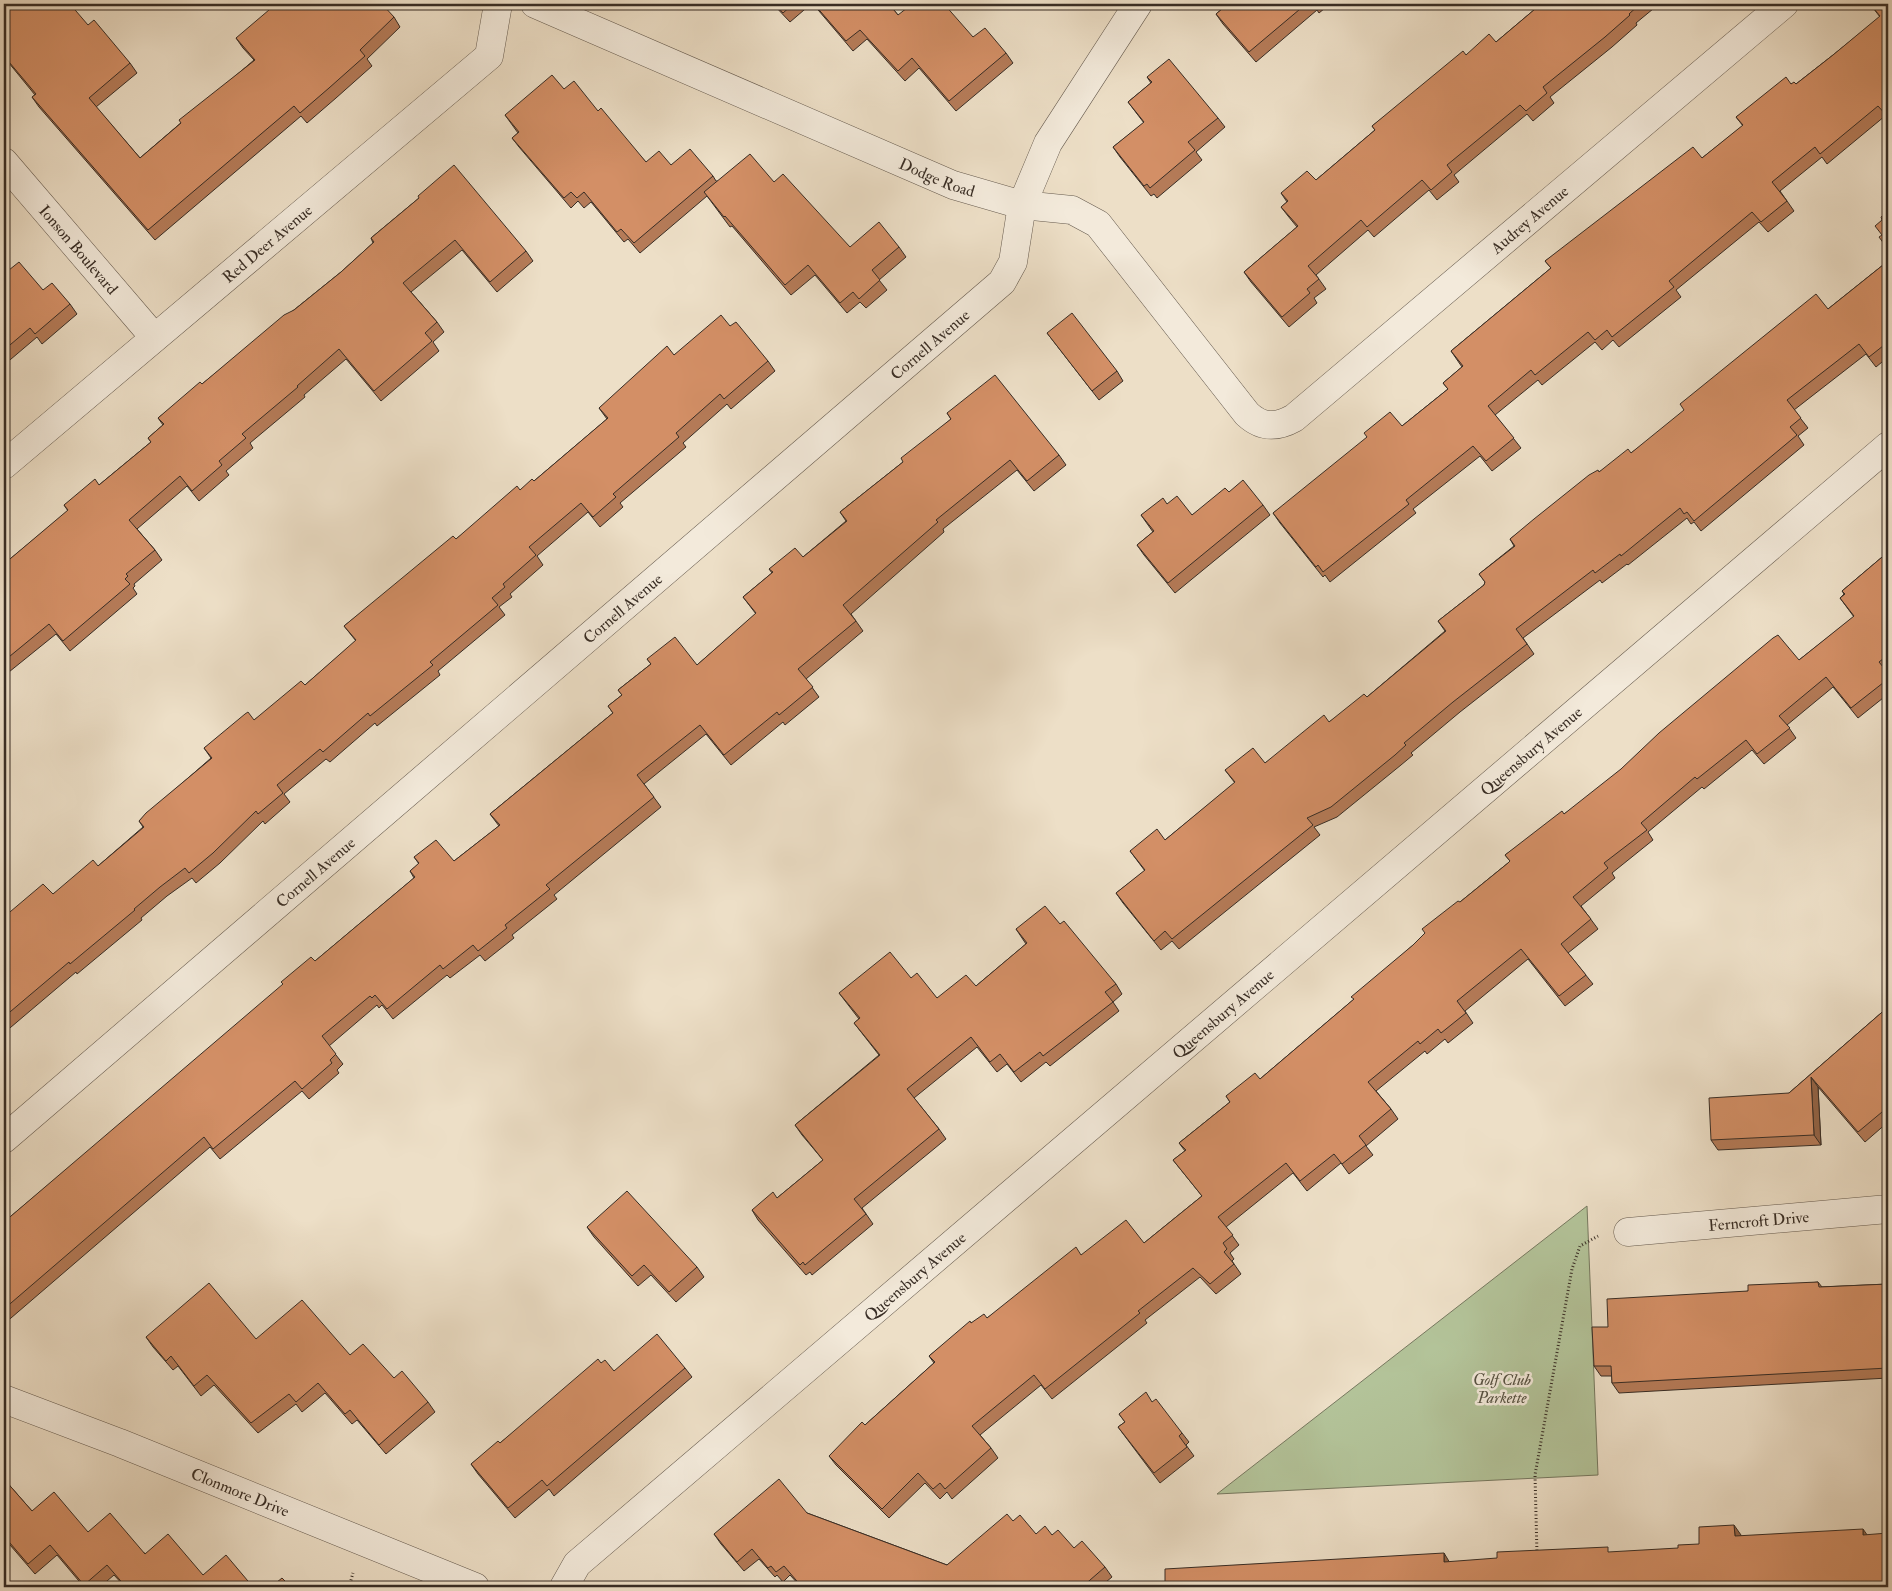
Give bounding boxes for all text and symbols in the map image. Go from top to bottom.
street label: Dodge Road [896,154,977,202]
street label: Audrey Avenue [1486,181,1573,259]
street label: Red Deer Avenue [219,200,317,288]
street label: Ionson Boulevard [34,201,122,299]
street label: Cornell Avenue [886,305,974,385]
street label: Cornell Avenue [579,569,667,648]
street label: Queensbury Avenue [1476,702,1587,800]
street label: Cornell Avenue [272,833,360,912]
street label: Queensbury Avenue [1168,965,1279,1063]
street label: Ferncroft Drive [1707,1207,1810,1236]
street label: Queensbury Avenue [860,1228,970,1326]
park label: Golf Club Parkette [1473,1370,1531,1408]
street label: Clonmore Drive [188,1464,292,1522]

